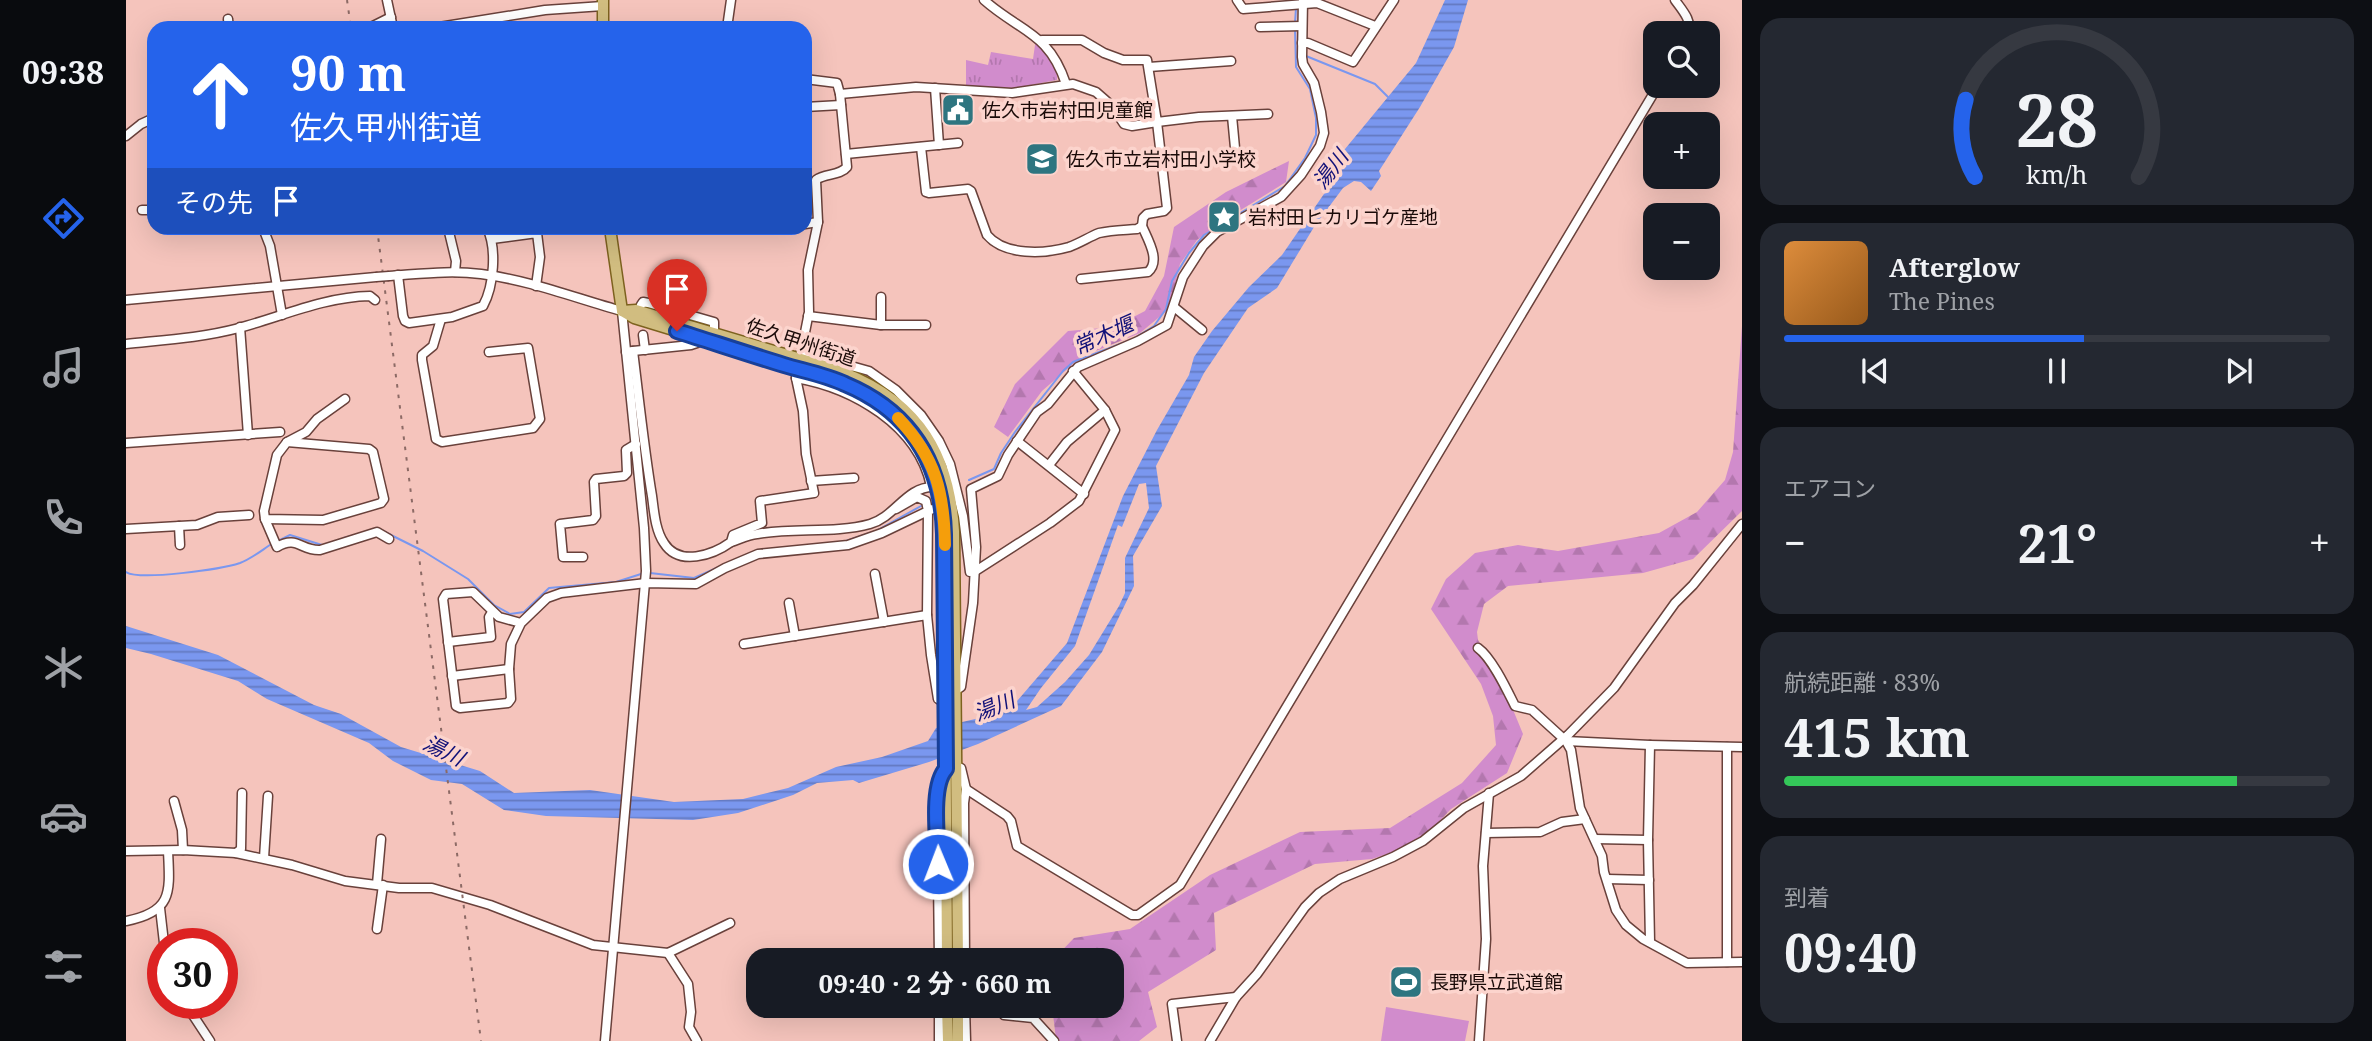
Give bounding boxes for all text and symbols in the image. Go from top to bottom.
map controls [1643,21,1720,280]
button: search [1643,21,1720,98]
text: 90 m [290,39,406,105]
icon: ahead [175,49,266,140]
text: 09:38 [22,50,104,93]
text: 28 [2016,70,2098,169]
public building icon: 佐久市岩村田児童館 [939,91,977,129]
place label: 佐久市岩村田児童館 [982,97,1153,123]
text: 佐久甲州街道 [290,105,482,148]
button: + [1643,112,1720,189]
school or university icon: 佐久市立岩村田小学校 [1023,140,1061,178]
water label: 湯川 [1306,142,1355,194]
place label: 佐久市立岩村田小学校 [1066,146,1256,172]
text: km/h [2026,157,2088,191]
icon: arrive [267,182,305,220]
text: その先 [175,184,253,220]
icon: directions [39,194,88,243]
place icon: 岩村田ヒカリゴケ産地 [1205,198,1243,236]
button: − [1643,203,1720,280]
place label: 岩村田ヒカリゴケ産地 [1248,204,1438,230]
text: Afterglow [1889,249,2020,285]
pin [647,259,707,331]
icon: arrive [658,270,696,308]
text: The Pines [1889,285,1995,317]
water label: 常木堰 [1069,308,1141,361]
street label: 佐久甲州街道 [743,312,859,372]
icon: music [39,343,88,392]
icon: previous [1856,352,1894,390]
icon: pause [2038,352,2076,390]
icon: next [2220,352,2258,390]
text: エアコン [1784,472,1876,504]
icon: phone [39,493,88,542]
text: 21° [2018,507,2097,578]
text: − [1784,516,1806,568]
text: + [2309,516,2330,568]
icon: climate [39,643,88,692]
text: 航続距離 · 83% [1784,666,1940,698]
water label: 湯川 [969,684,1021,727]
text: 415 km [1784,701,1970,772]
water label: 湯川 [419,728,471,773]
icon: car [39,792,88,841]
position arrow [901,827,975,901]
text: 到着 [1784,881,1830,913]
text: 09:40 [1784,916,1917,987]
speed limit sign: 30 [147,928,238,1019]
icon: filters [39,942,88,991]
sports icon: 長野県立武道館 [1387,963,1425,1001]
text: 09:40 · 2 分 · 660 m [819,965,1051,1001]
place label: 長野県立武道館 [1430,969,1563,995]

